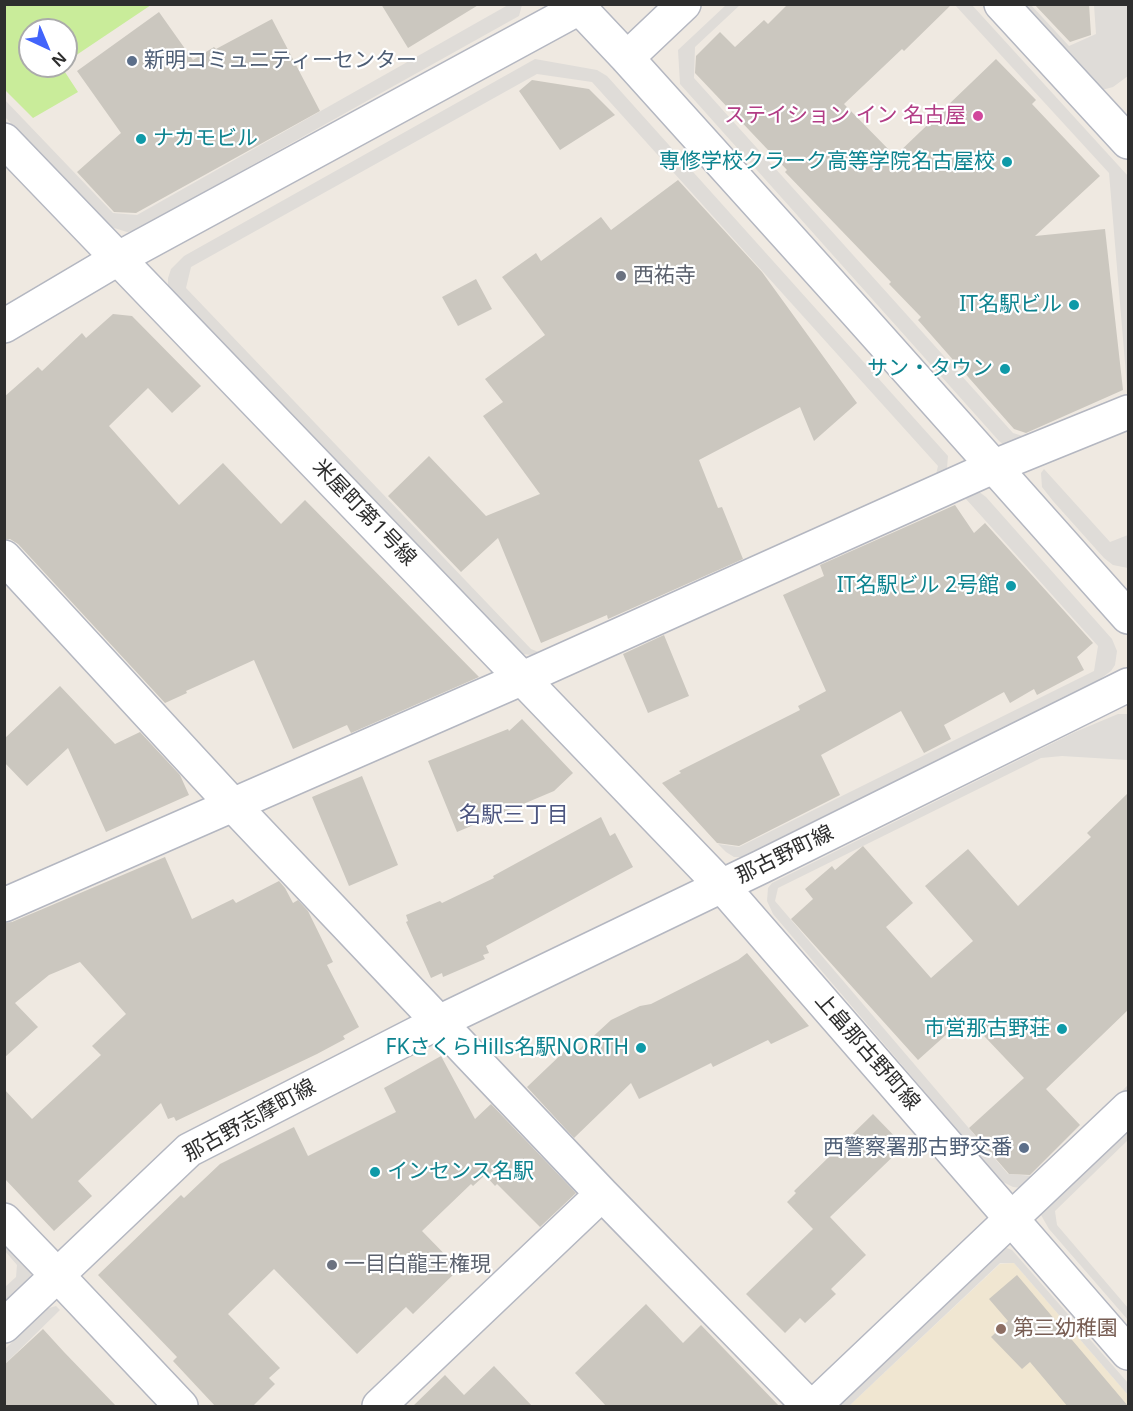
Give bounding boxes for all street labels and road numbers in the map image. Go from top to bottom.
street label: 米屋町第1号線 [307,455,421,571]
street label: 那古野町線 [732,821,838,889]
street label: 上畠那古野町線 [809,988,925,1116]
street label: 那古野志摩町線 [180,1074,320,1168]

